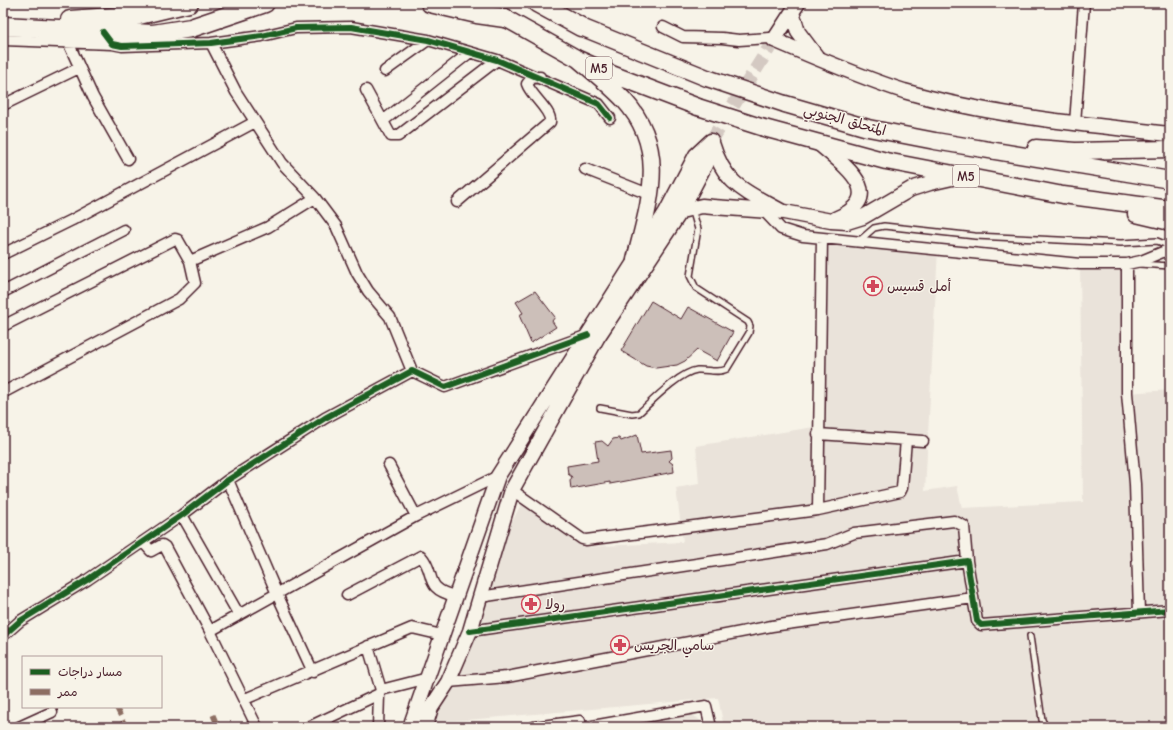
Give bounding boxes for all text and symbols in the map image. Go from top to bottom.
road number: M5 [586,57,612,79]
street label: المتحلق الجنوبي [801,101,888,143]
road number: M5 [953,165,979,187]
pharmacy icon: أمل قسيس [862,275,884,297]
place label: أمل قسيس [887,278,952,295]
pharmacy icon: رولا [520,593,542,615]
place label: رولا [545,596,565,613]
pharmacy icon: سامي الجريس [609,634,631,656]
place label: سامي الجريس [634,637,714,658]
legend [22,656,162,708]
text: مسار دراجات [58,665,122,680]
text: ممر [57,685,77,699]

